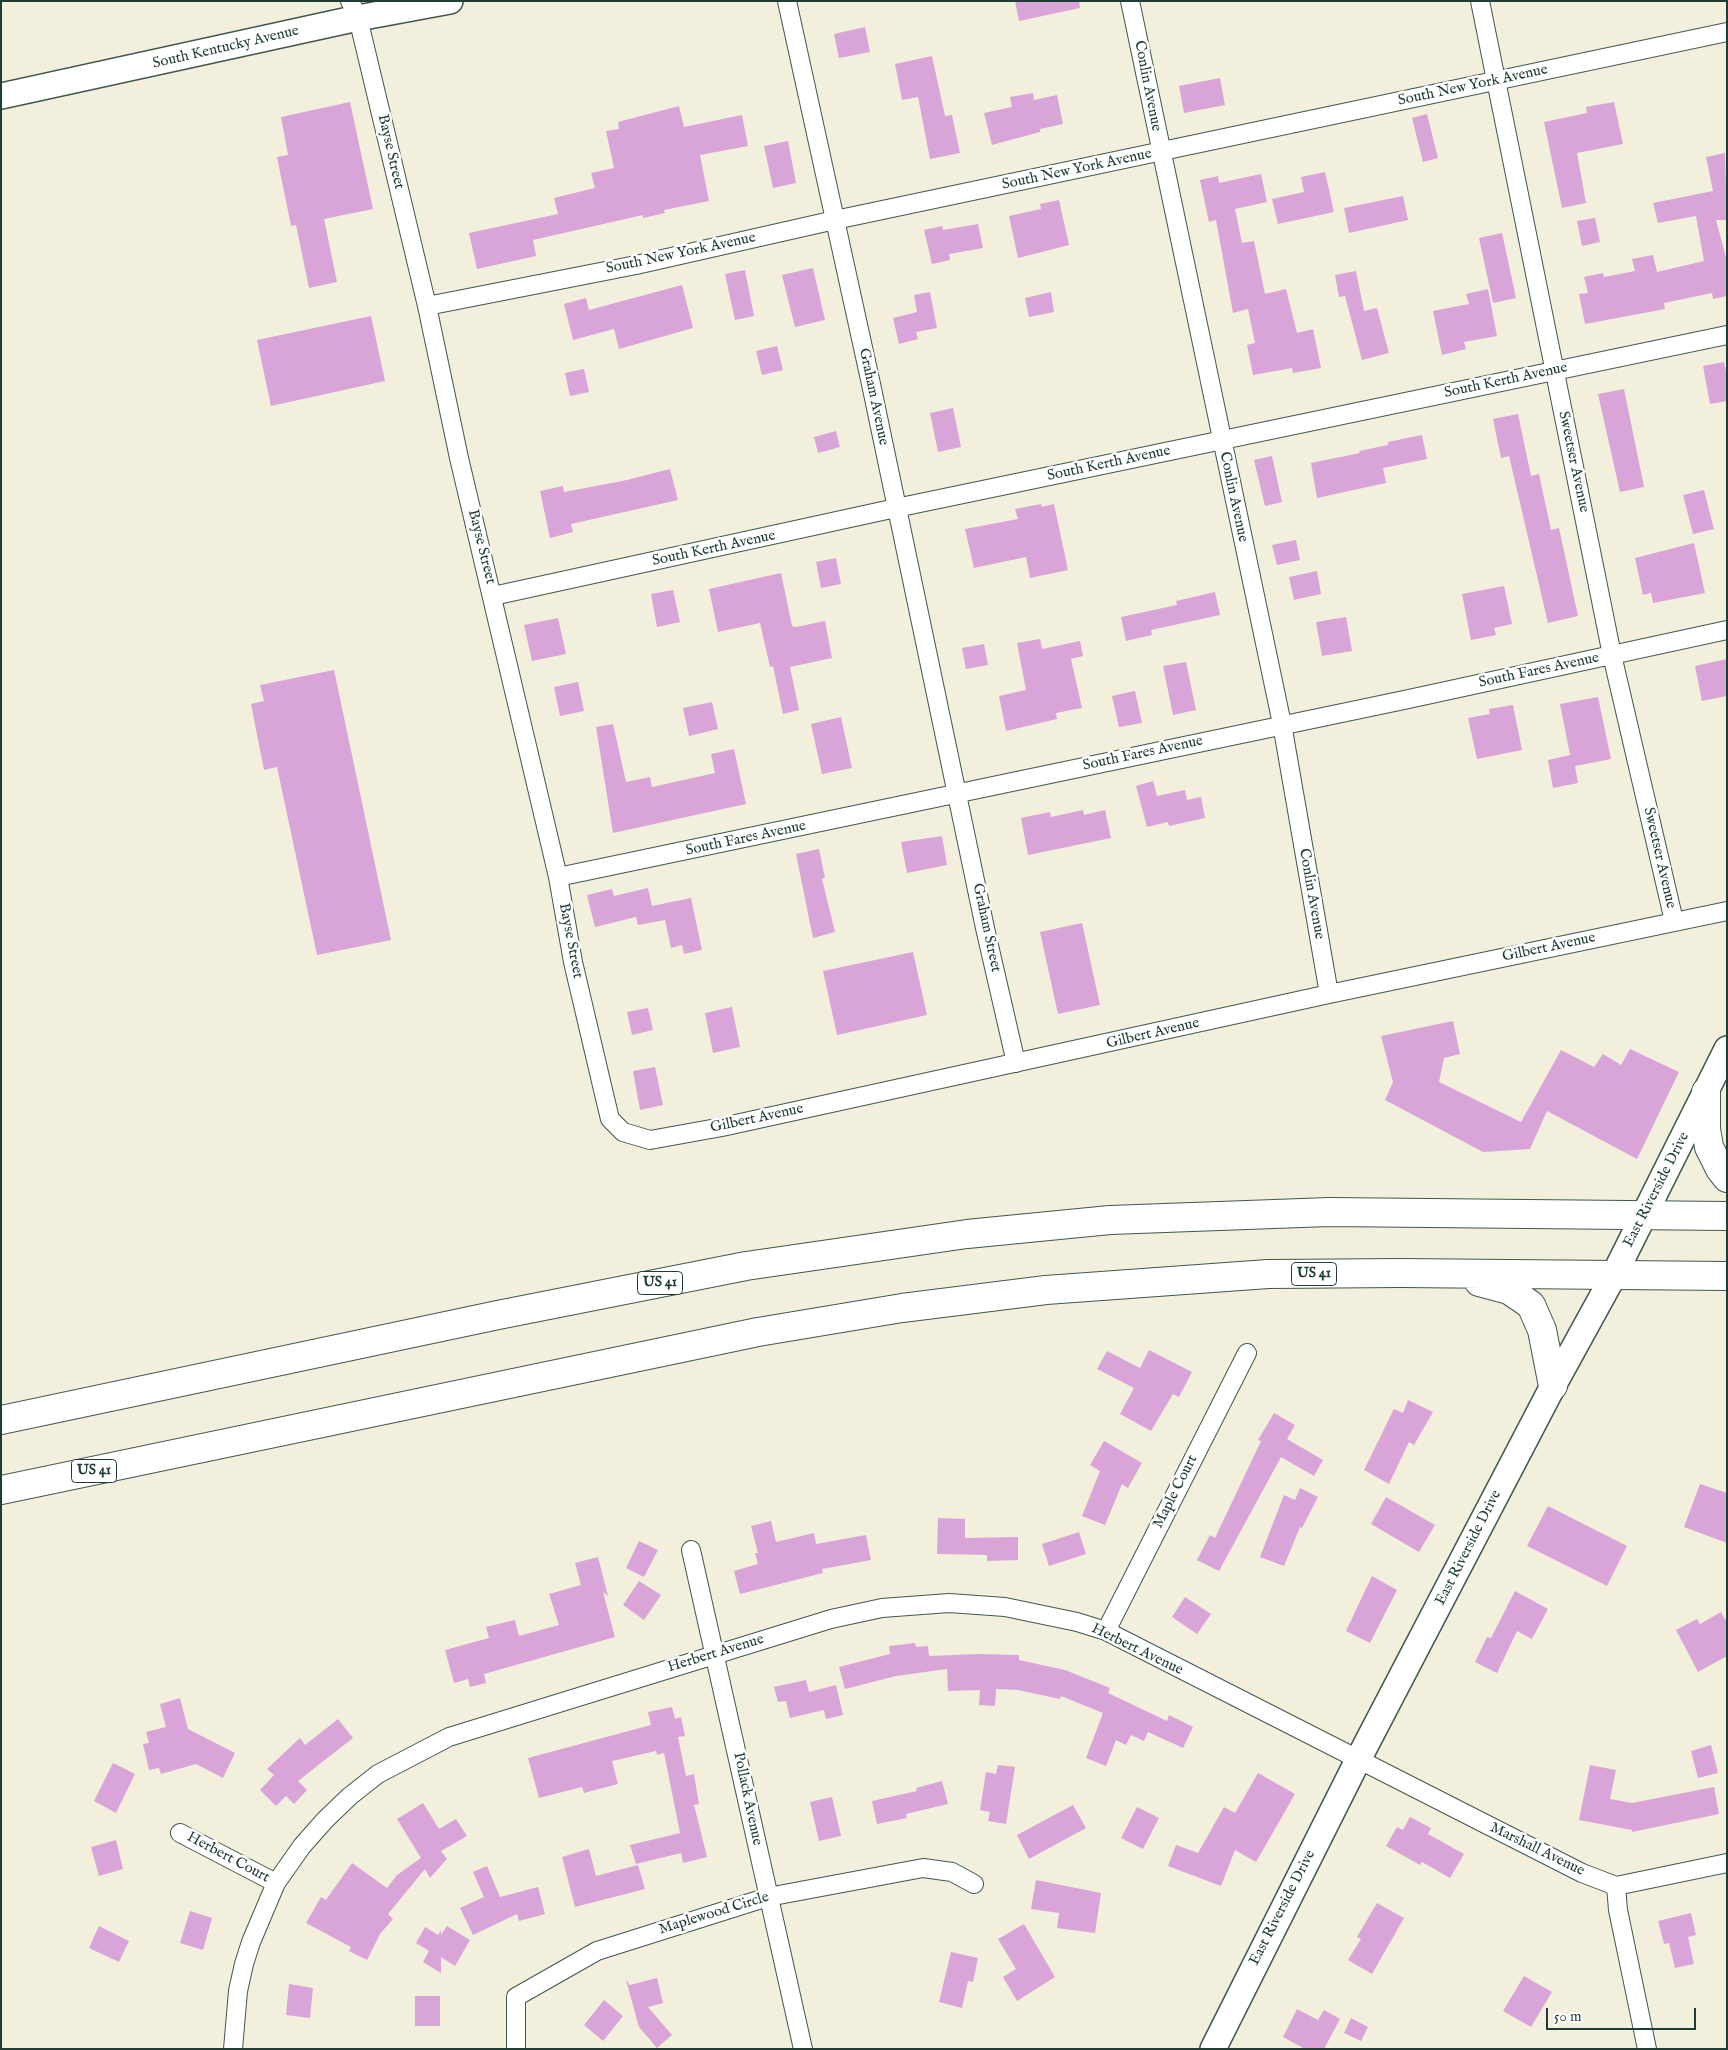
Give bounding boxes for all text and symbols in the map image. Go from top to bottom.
street label: South Kentucky Avenue [151,22,301,74]
street label: Conlin Avenue [1129,39,1165,133]
street label: South New York Avenue [1397,61,1549,111]
street label: Bayse Street [373,113,407,191]
street label: South New York Avenue [1001,145,1153,195]
street label: South New York Avenue [605,229,757,279]
street label: Graham Avenue [854,347,892,447]
street label: South Kerth Avenue [1443,359,1569,403]
street label: Sweetser Avenue [1553,410,1593,514]
street label: South Kerth Avenue [1046,442,1172,486]
street label: Conlin Avenue [1215,450,1251,544]
street label: Bayse Street [463,508,499,586]
street label: South Kerth Avenue [651,527,777,571]
street label: South Fares Avenue [1477,649,1601,693]
street label: South Fares Avenue [1081,732,1205,776]
street label: Sweetser Avenue [1639,806,1679,910]
street label: South Fares Avenue [684,817,808,861]
street label: Conlin Avenue [1294,847,1328,941]
street label: Graham Street [968,882,1004,974]
street label: Bayse Street [554,902,586,980]
street label: Gilbert Avenue [1501,929,1597,967]
street label: Gilbert Avenue [1105,1015,1201,1053]
street label: Gilbert Avenue [709,1100,805,1138]
street label: East Riverside Drive [1620,1129,1694,1251]
road number: US 41 [1292,1262,1336,1286]
road number: US 41 [638,1272,682,1295]
street label: Maple Court [1150,1452,1202,1532]
road number: US 41 [72,1460,116,1482]
street label: East Riverside Drive [1432,1487,1506,1609]
street label: Herbert Avenue [1088,1620,1186,1680]
street label: Herbert Avenue [666,1631,766,1677]
street label: Pollack Avenue [728,1751,766,1847]
street label: Marshall Avenue [1487,1819,1587,1881]
street label: Herbert Court [184,1829,272,1887]
street label: East Riverside Drive [1246,1847,1320,1969]
street label: Maplewood Circle [657,1889,771,1939]
scale bar [1548,1998,1698,2030]
text: 50 m [1554,2007,1582,2026]

